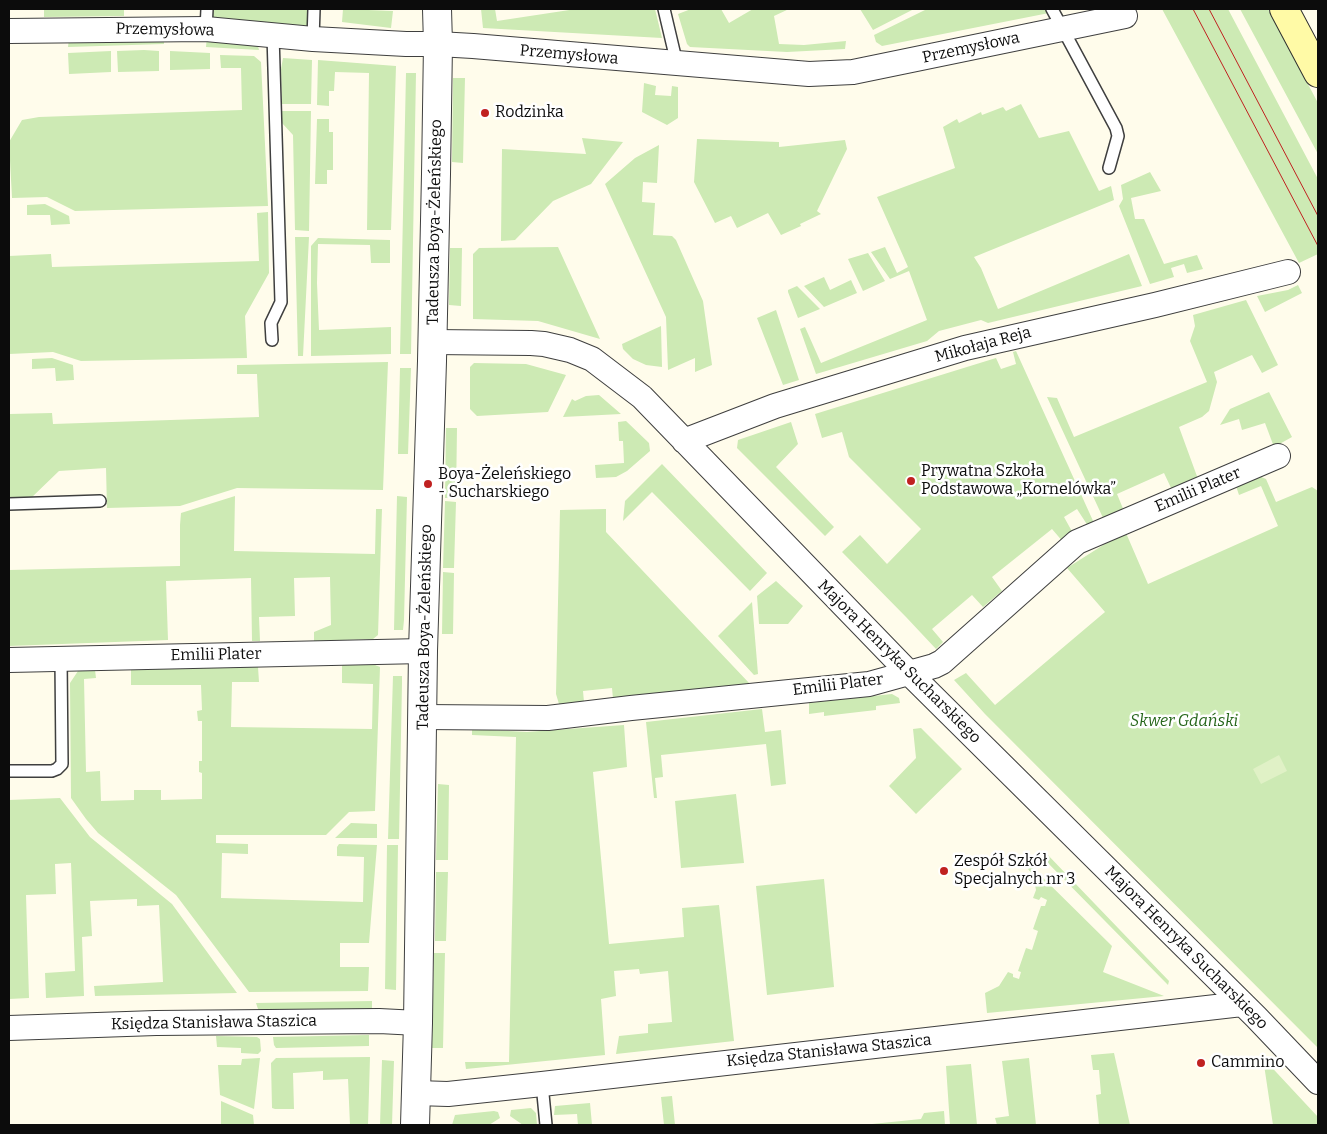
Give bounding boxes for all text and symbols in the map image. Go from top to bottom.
street label: Przemysłowa [115,20,215,40]
street label: Przemysłowa [921,28,1021,68]
street label: Przemysłowa [519,41,619,69]
place label: Rodzinka [495,103,564,123]
marker: Rodzinka [479,107,491,119]
street label: Tadeusza Boya-Żeleńskiego [424,119,446,325]
street label: Mikołaja Reja [933,323,1033,367]
place label: Prywatna Szkoła Podstawowa „Kornelówka” [921,462,1116,500]
street label: Emilii Plater [1152,463,1244,517]
place label: Boya-Żeleńskiego - Sucharskiego [438,465,571,503]
marker: Prywatna Szkoła Podstawowa „Kornelówka” [905,475,917,487]
marker: Boya-Żeleńskiego - Sucharskiego [422,478,434,490]
street label: Tadeusza Boya-Żeleńskiego [414,524,436,730]
street label: Majora Henryka Sucharskiego [813,576,985,748]
street label: Emilii Plater [170,645,262,665]
street label: Emilii Plater [792,670,884,700]
park label: Skwer Gdański [1130,712,1238,732]
place label: Zespół Szkół Specjalnych nr 3 [954,852,1075,890]
street label: Majora Henryka Sucharskiego [1100,862,1272,1034]
marker: Zespół Szkół Specjalnych nr 3 [938,865,950,877]
street label: Księdza Stanisława Staszica [111,1012,317,1034]
street label: Księdza Stanisława Staszica [726,1031,932,1071]
place label: Cammino [1211,1053,1284,1073]
marker: Cammino [1195,1057,1207,1069]

